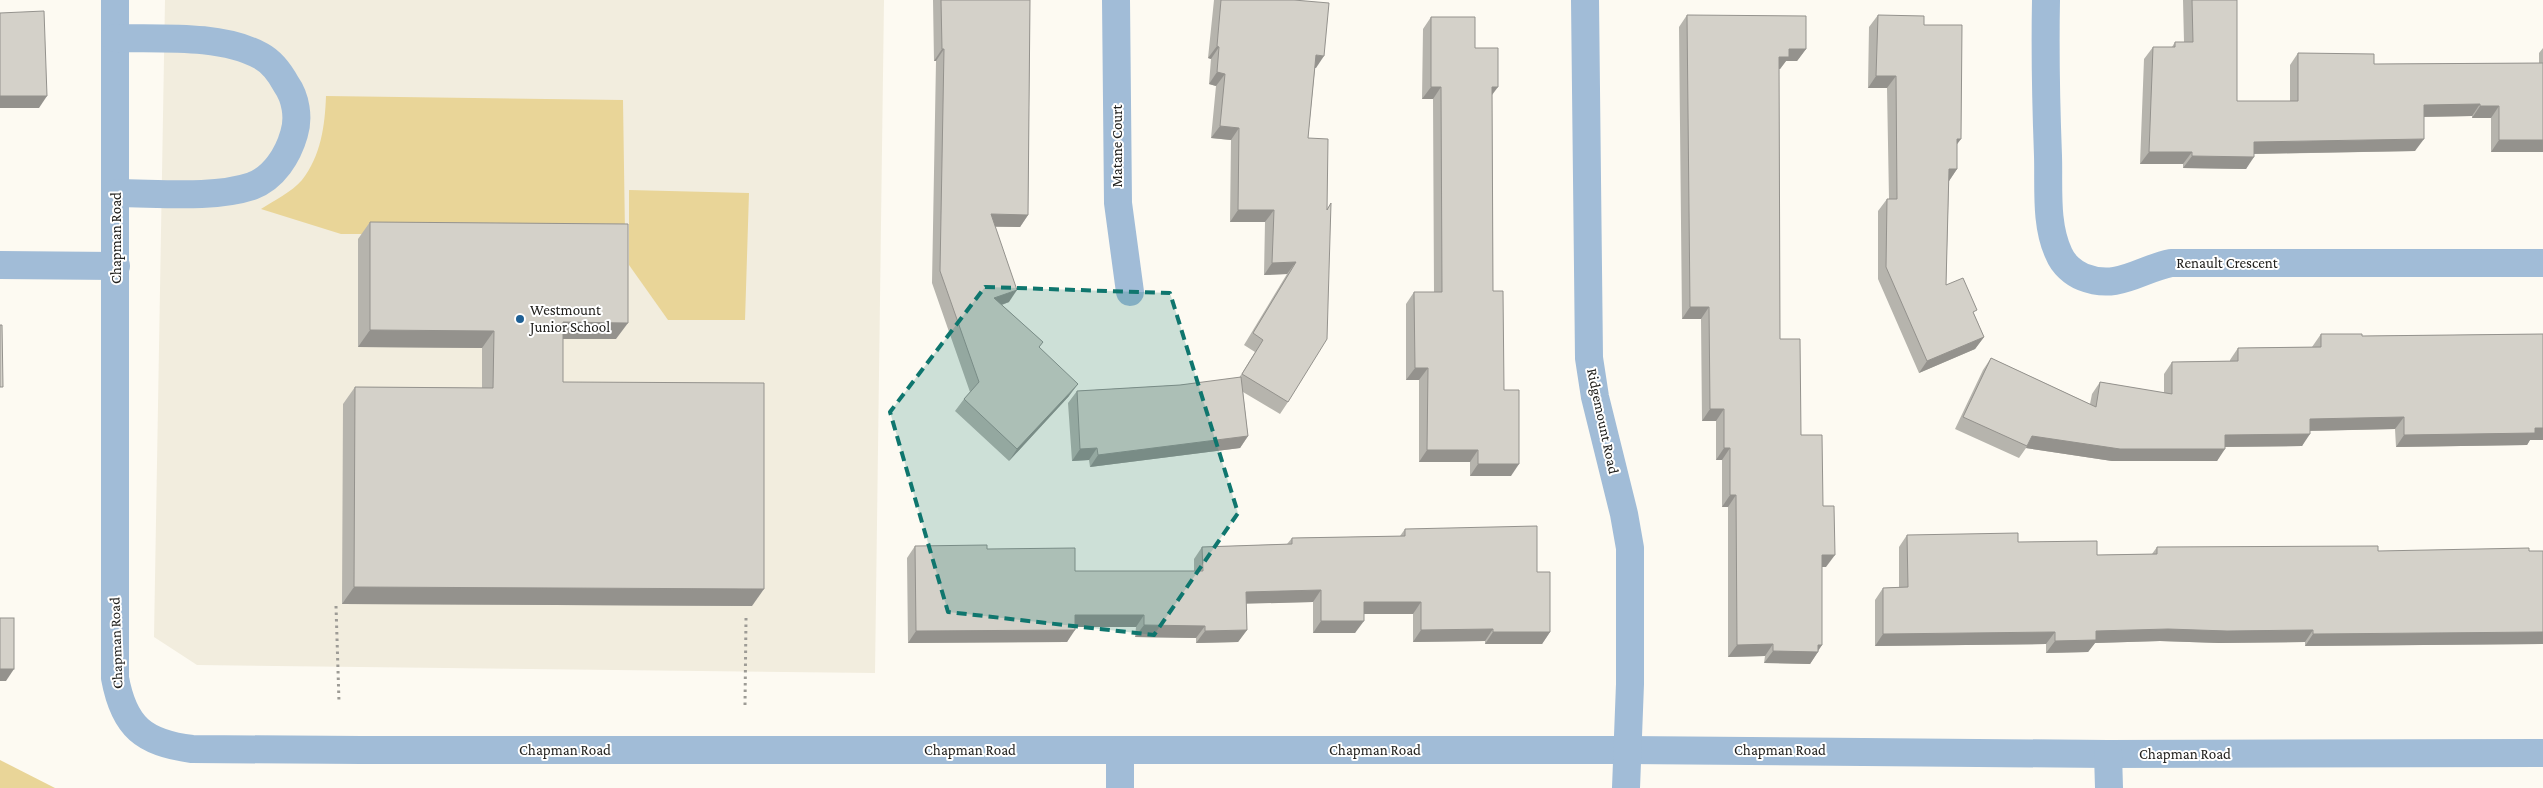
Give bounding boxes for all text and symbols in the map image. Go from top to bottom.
street label: Matane Court [1109,103,1125,188]
street label: Chapman Road [108,192,125,284]
street label: Renault Crescent [2176,255,2279,271]
place label: Westmount Junior School [528,302,610,336]
marker: Westmount Junior School [514,313,526,325]
street label: Ridgemount Road [1583,367,1622,476]
street label: Chapman Road [106,597,127,689]
street label: Chapman Road [519,742,611,759]
street label: Chapman Road [924,742,1016,759]
street label: Chapman Road [1329,742,1421,759]
street label: Chapman Road [1734,742,1826,759]
street label: Chapman Road [2139,746,2231,763]

